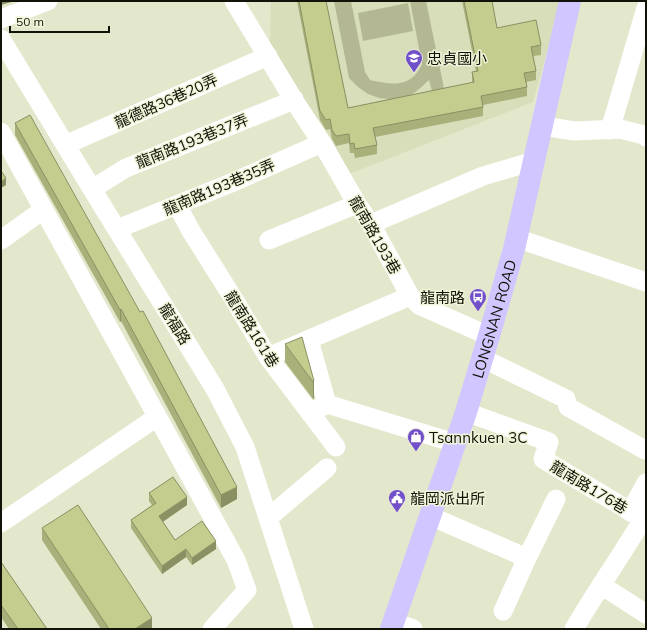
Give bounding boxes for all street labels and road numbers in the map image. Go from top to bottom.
street label: 龍德路36巷20弄 [111,70,221,132]
street label: 龍南路193巷37弄 [133,110,251,172]
street label: 龍南路193巷35弄 [160,155,278,219]
street label: 龍南路193巷 [345,193,405,277]
street label: LONGNAN ROAD [467,257,520,380]
street label: 龍南路161巷 [221,287,283,371]
street label: 龍福路 [155,300,195,348]
street label: 龍南路176巷 [547,456,631,518]

